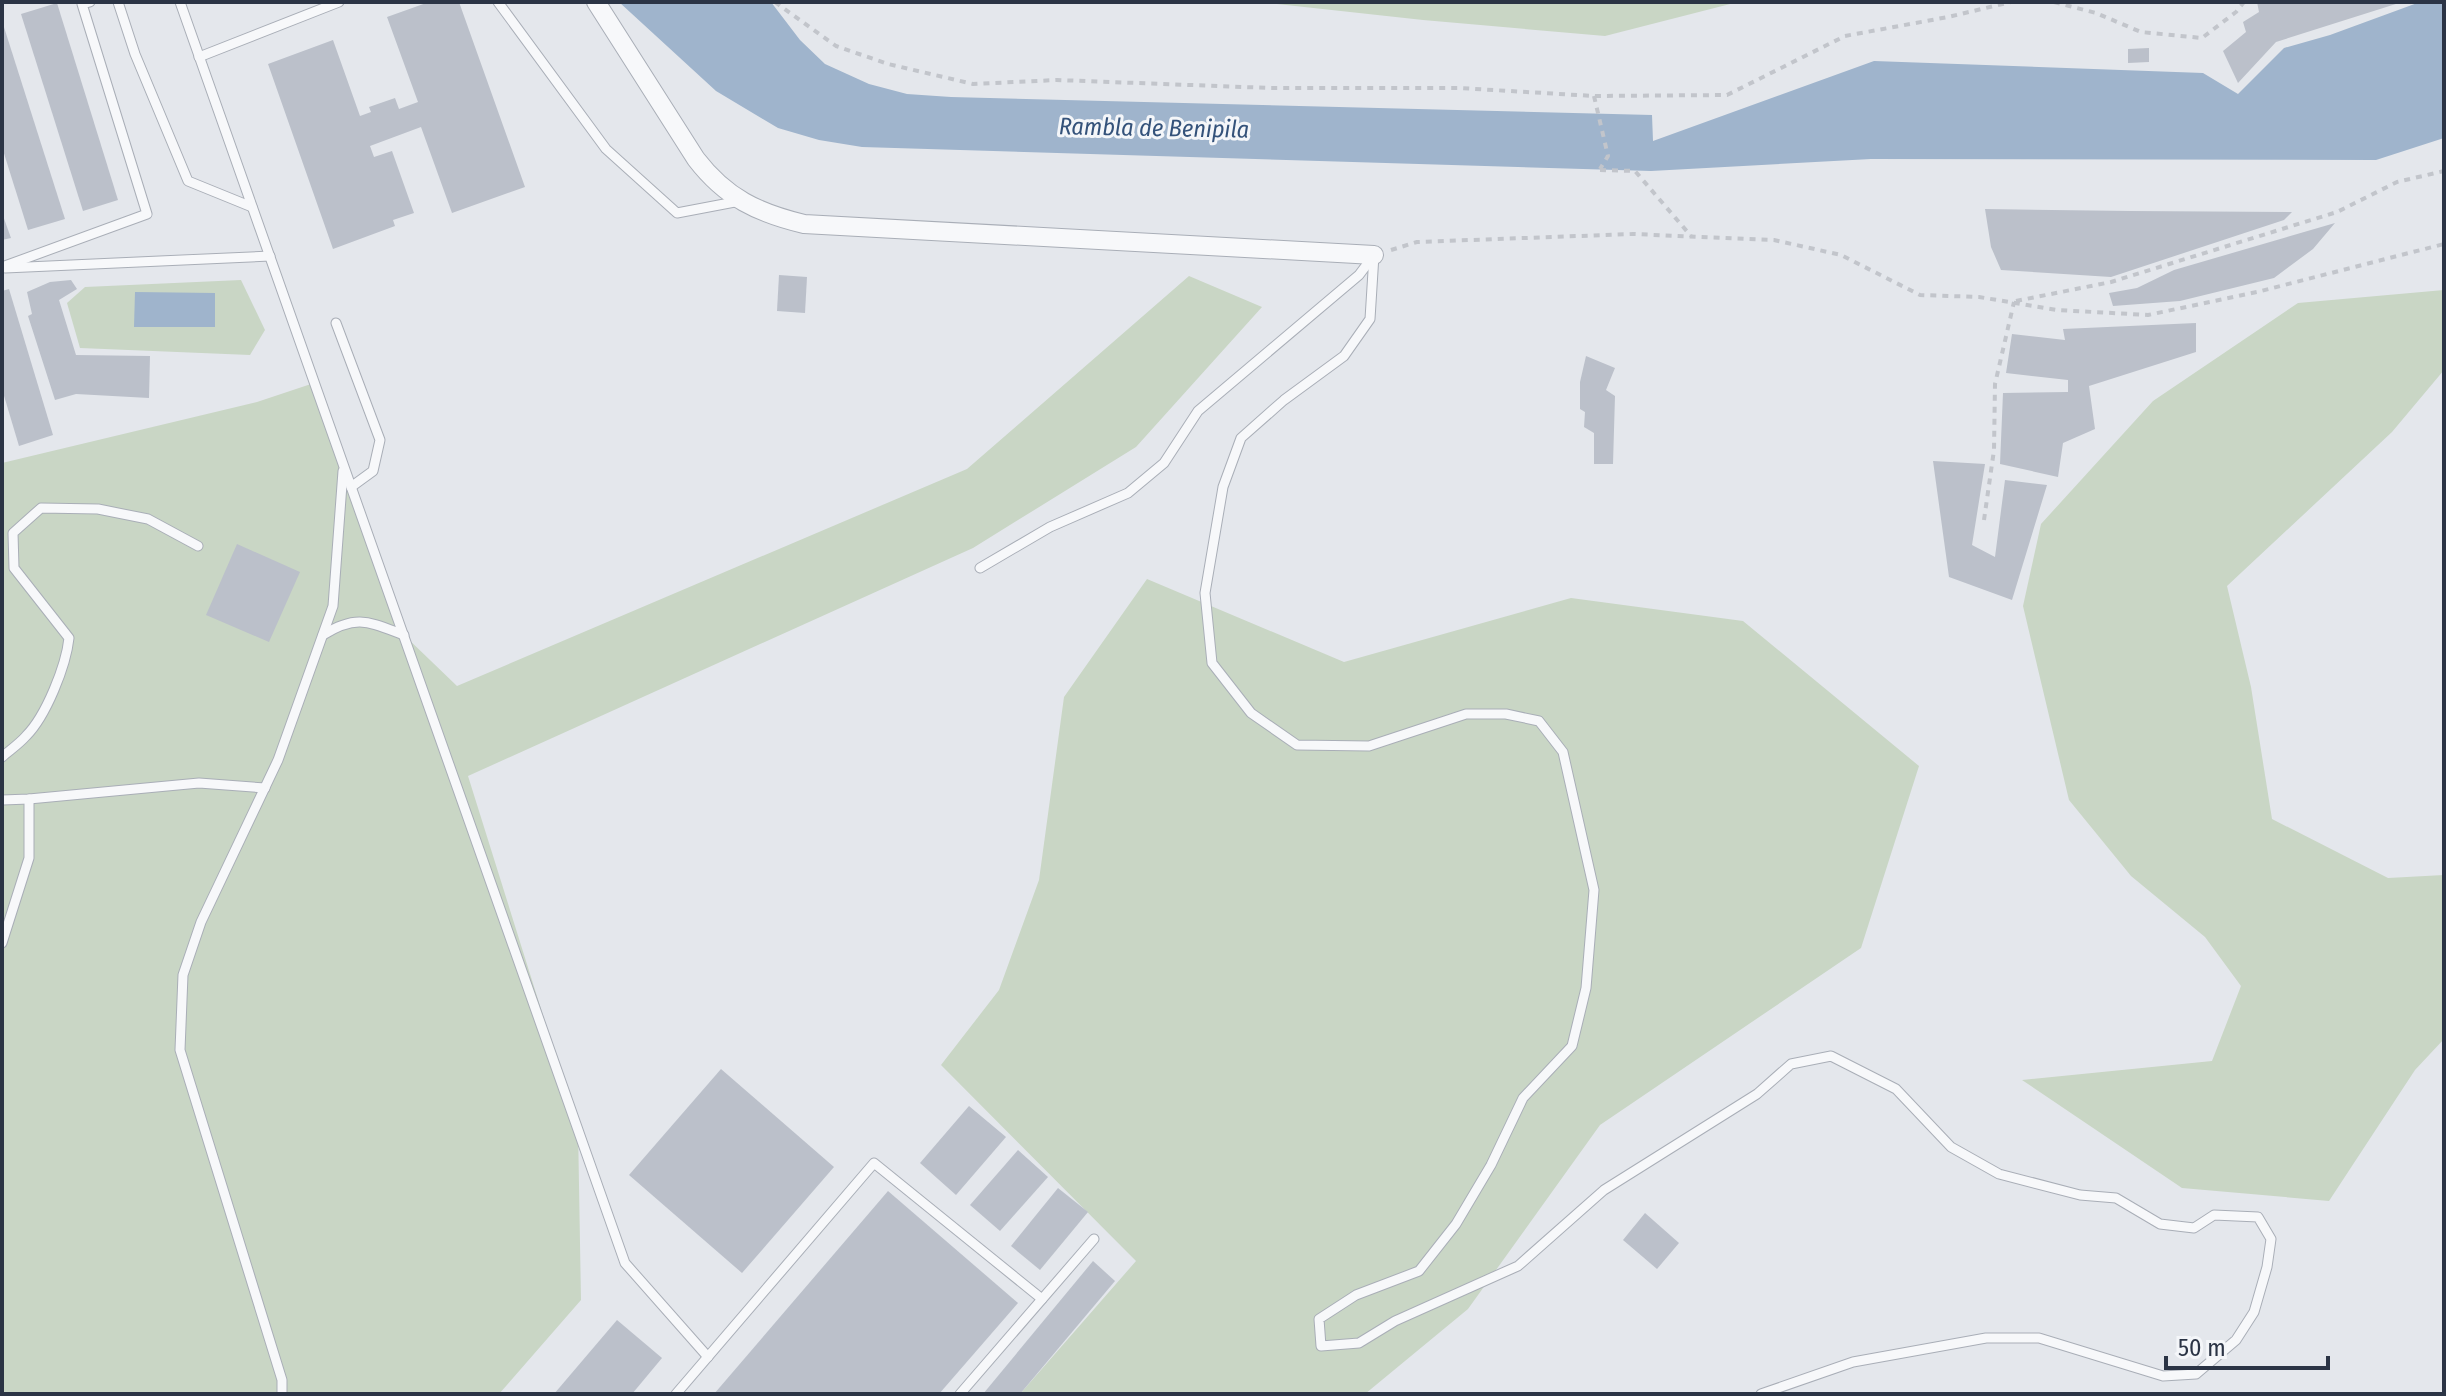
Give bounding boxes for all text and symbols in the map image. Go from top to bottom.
water label: Rambla de Benipila [1059,112,1249,144]
scale bar [2166,1320,2328,1370]
text: 50 m [2178,1334,2226,1362]

